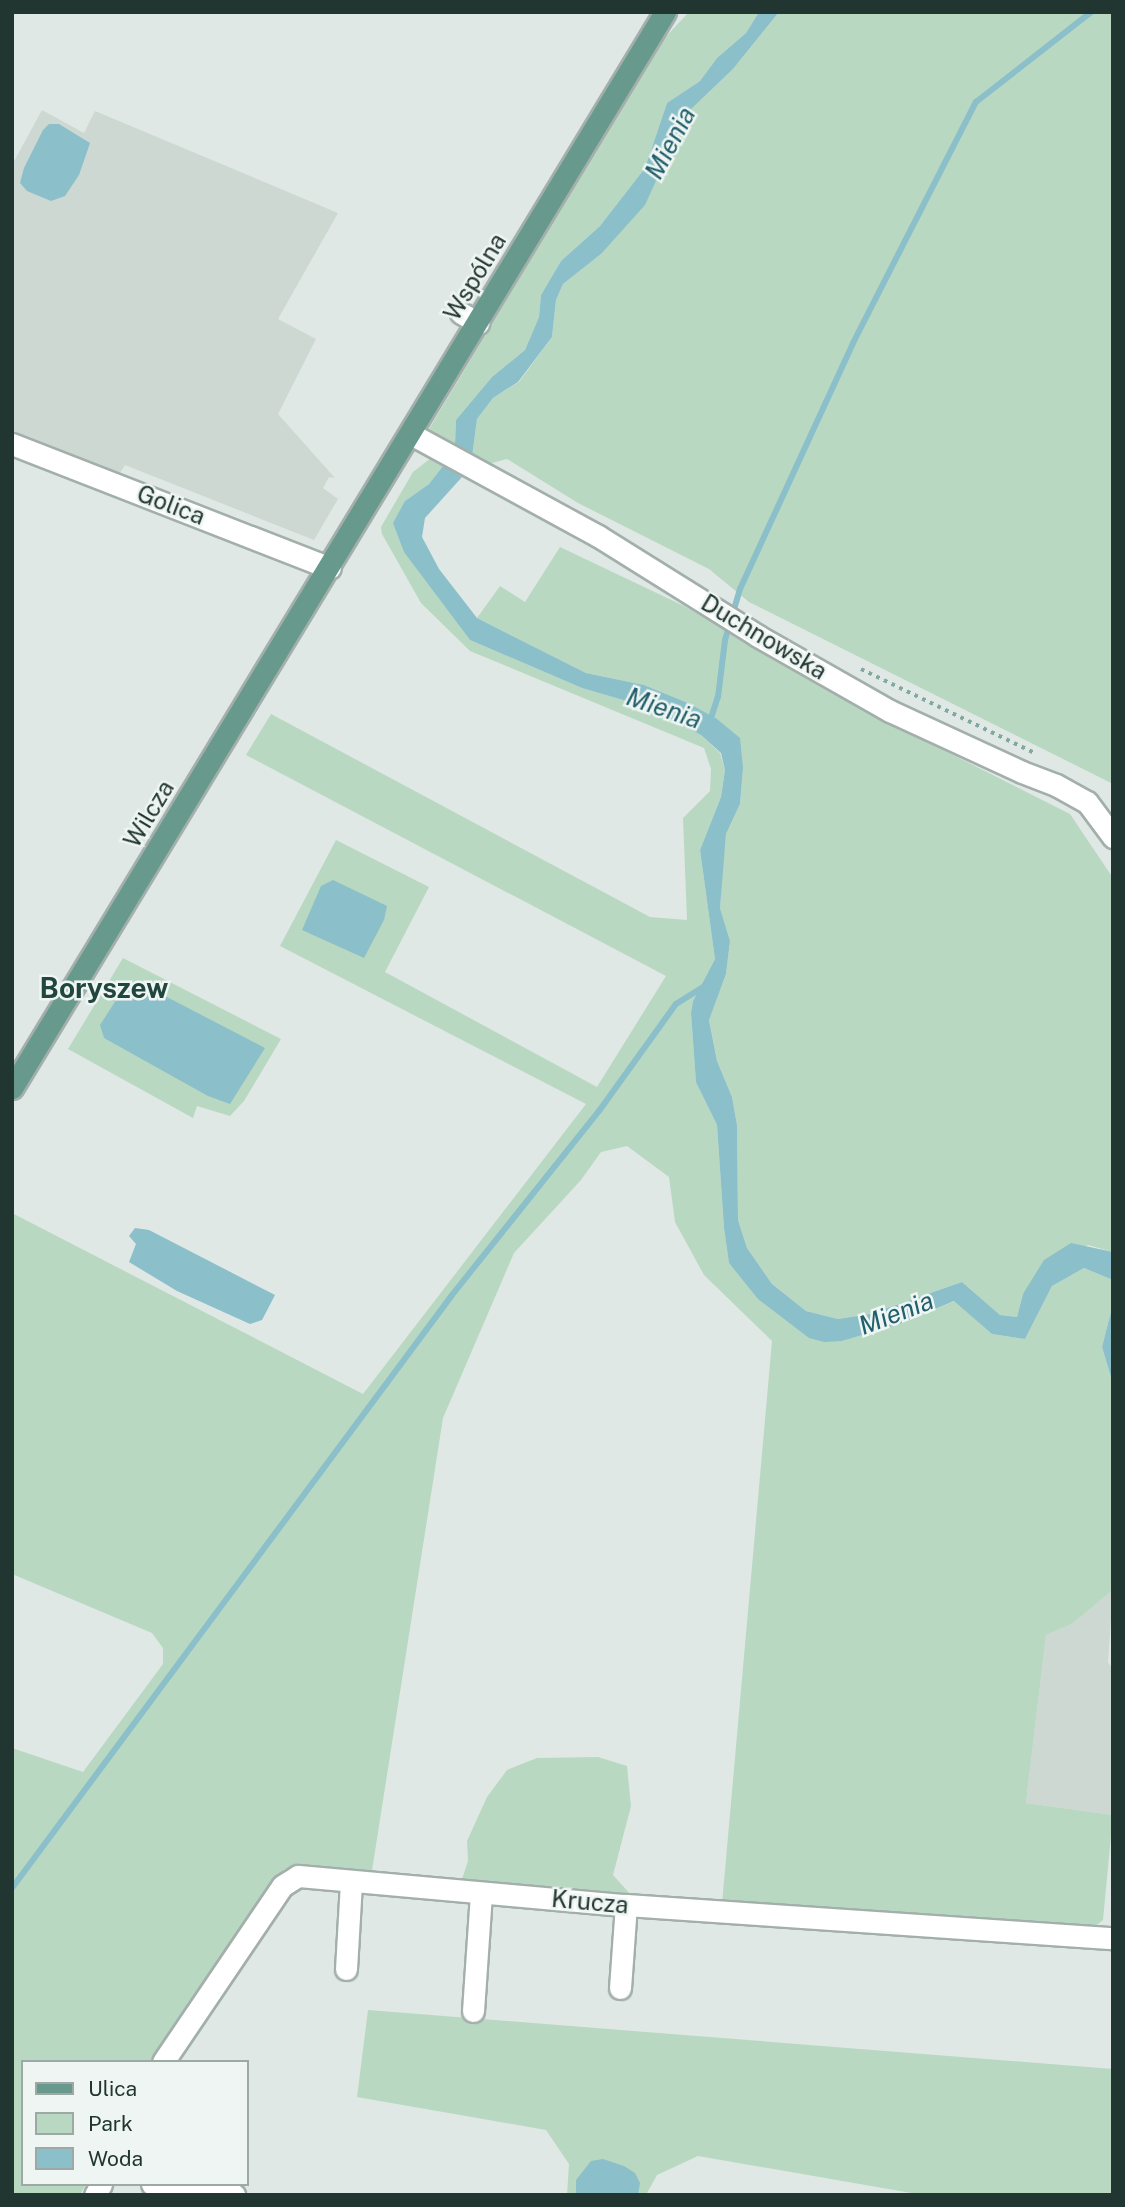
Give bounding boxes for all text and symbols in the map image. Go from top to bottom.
water label: Mienia [638,101,702,185]
street label: Wspólna [438,228,512,326]
street label: Golica [133,479,209,531]
street label: Duchnowska [696,588,832,686]
water label: Mienia [622,681,706,735]
street label: Wilcza [118,775,180,853]
district label: Boryszew [40,971,168,1005]
water label: Mienia [854,1285,938,1341]
street label: Krucza [550,1884,630,1920]
legend [21,2060,248,2186]
text: Ulica [88,2076,137,2101]
text: Park [88,2111,133,2136]
text: Woda [88,2146,143,2171]

